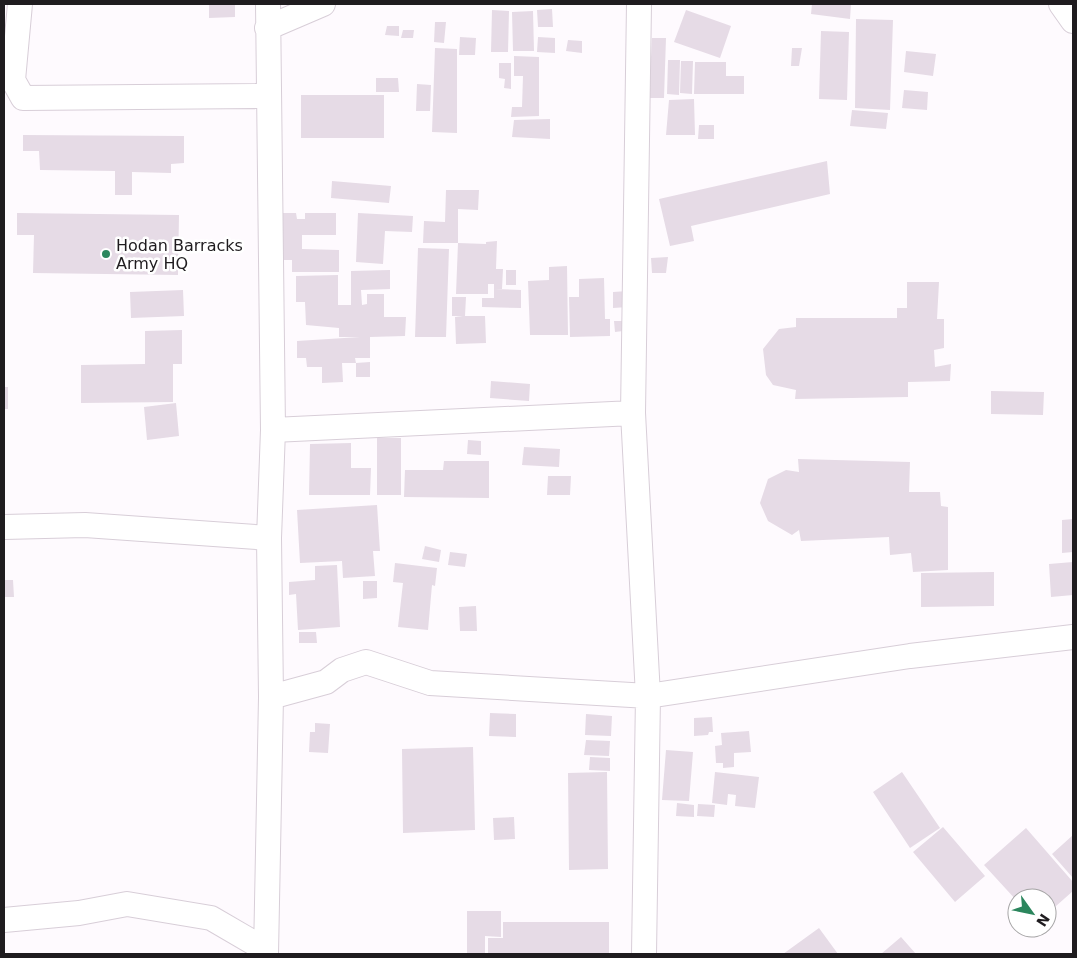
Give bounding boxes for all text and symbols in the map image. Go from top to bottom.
place label: Hodan Barracks Army HQ [116,236,243,273]
marker: Hodan Barracks Army HQ [100,248,112,260]
north arrow [1007,888,1057,938]
text: N [1033,911,1053,929]

